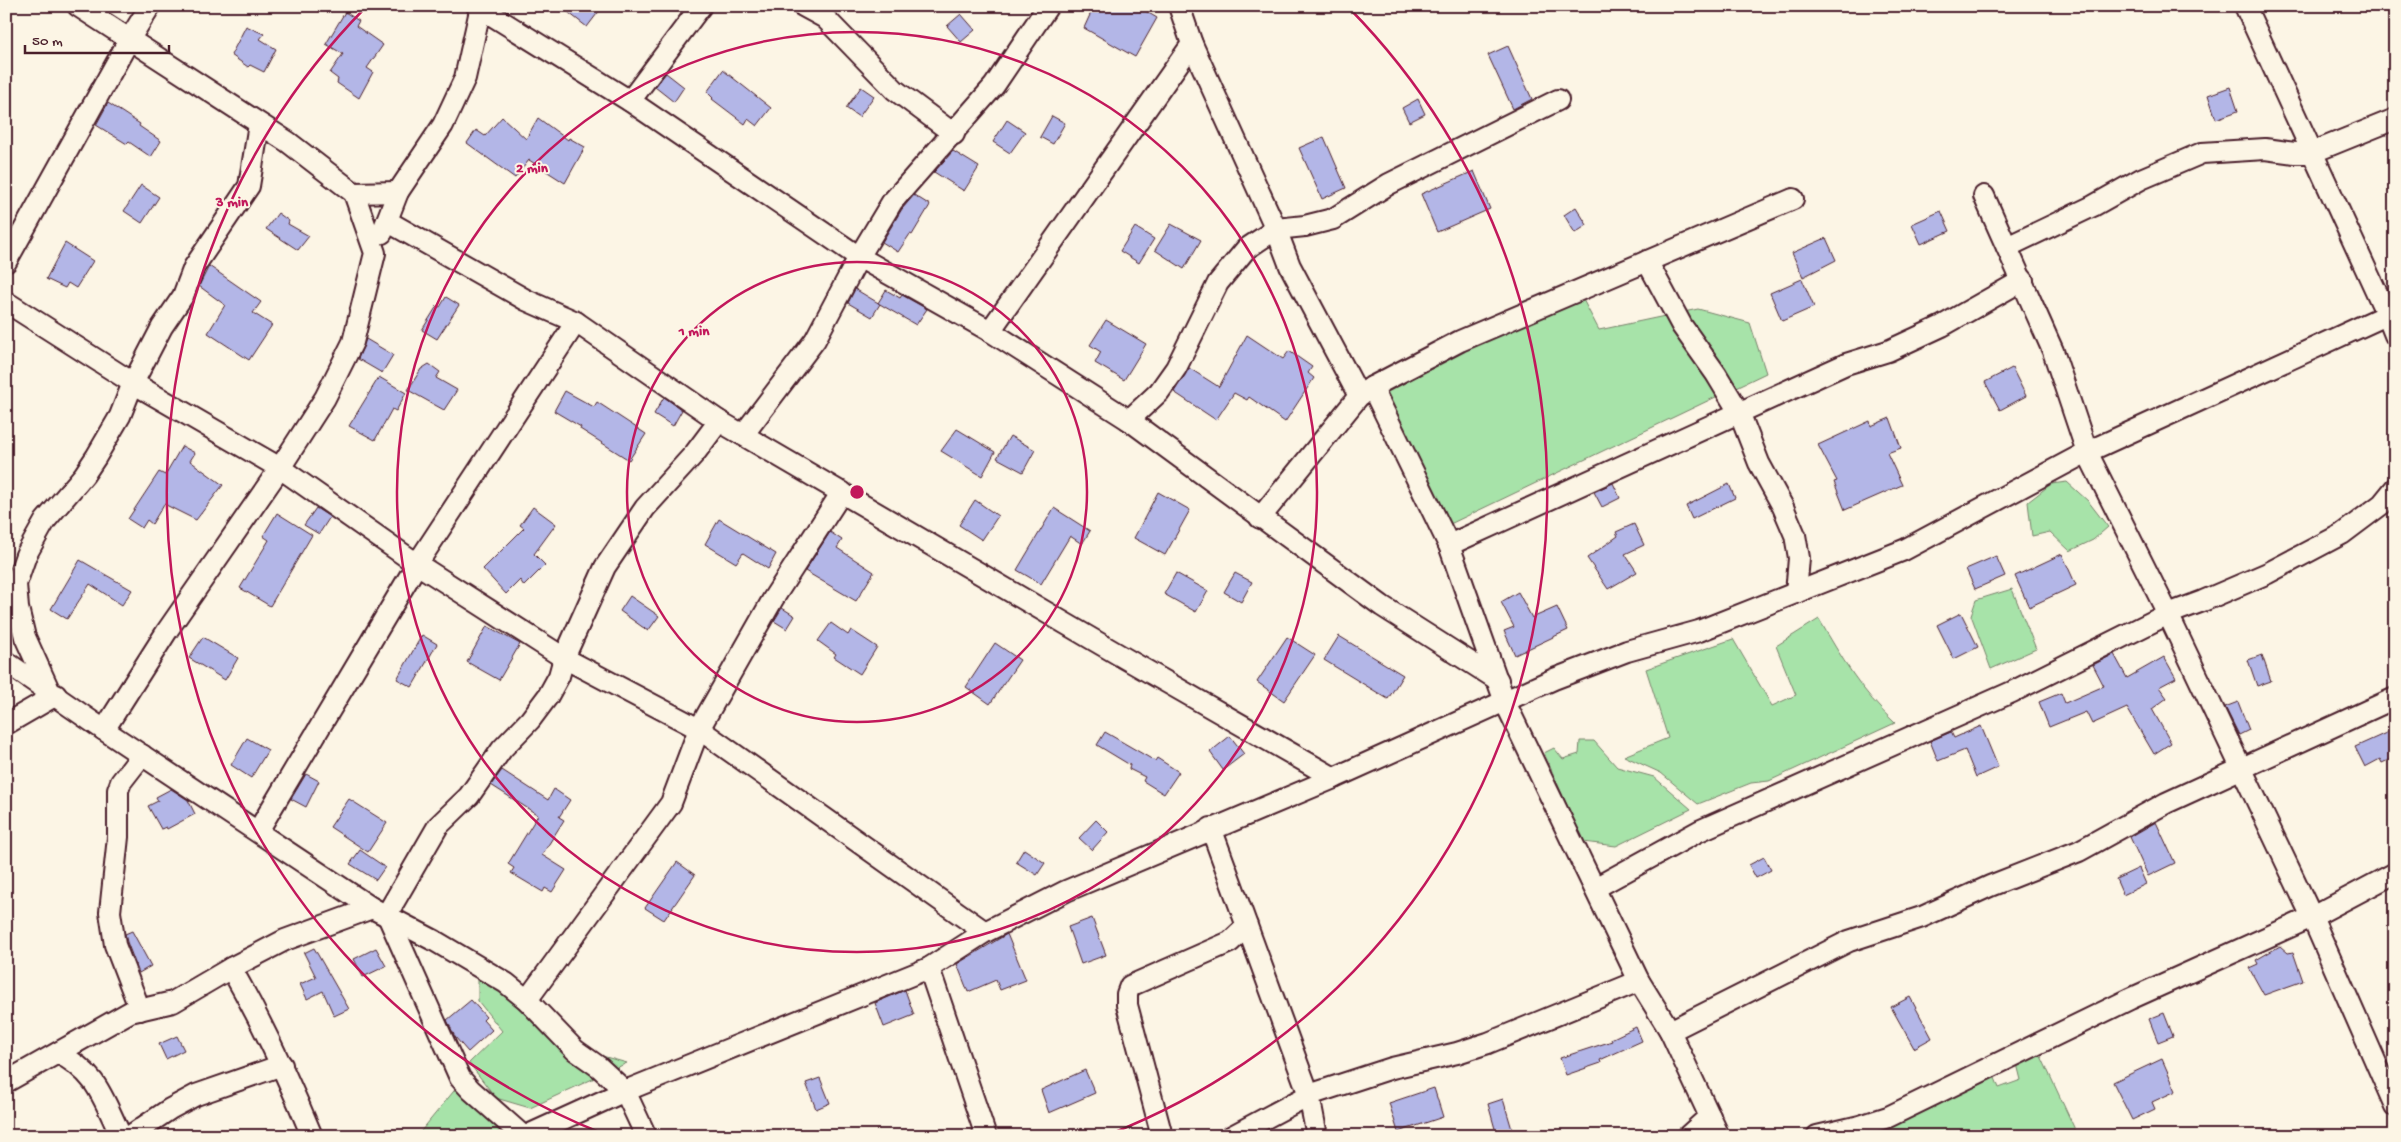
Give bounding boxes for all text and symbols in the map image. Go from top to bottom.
scale bar [25,22,169,54]
text: 50 m [32,33,63,51]
text: 2 min [516,160,549,178]
text: 3 min [215,194,249,212]
text: 1 min [678,323,710,341]
centre of rings [848,483,866,501]

